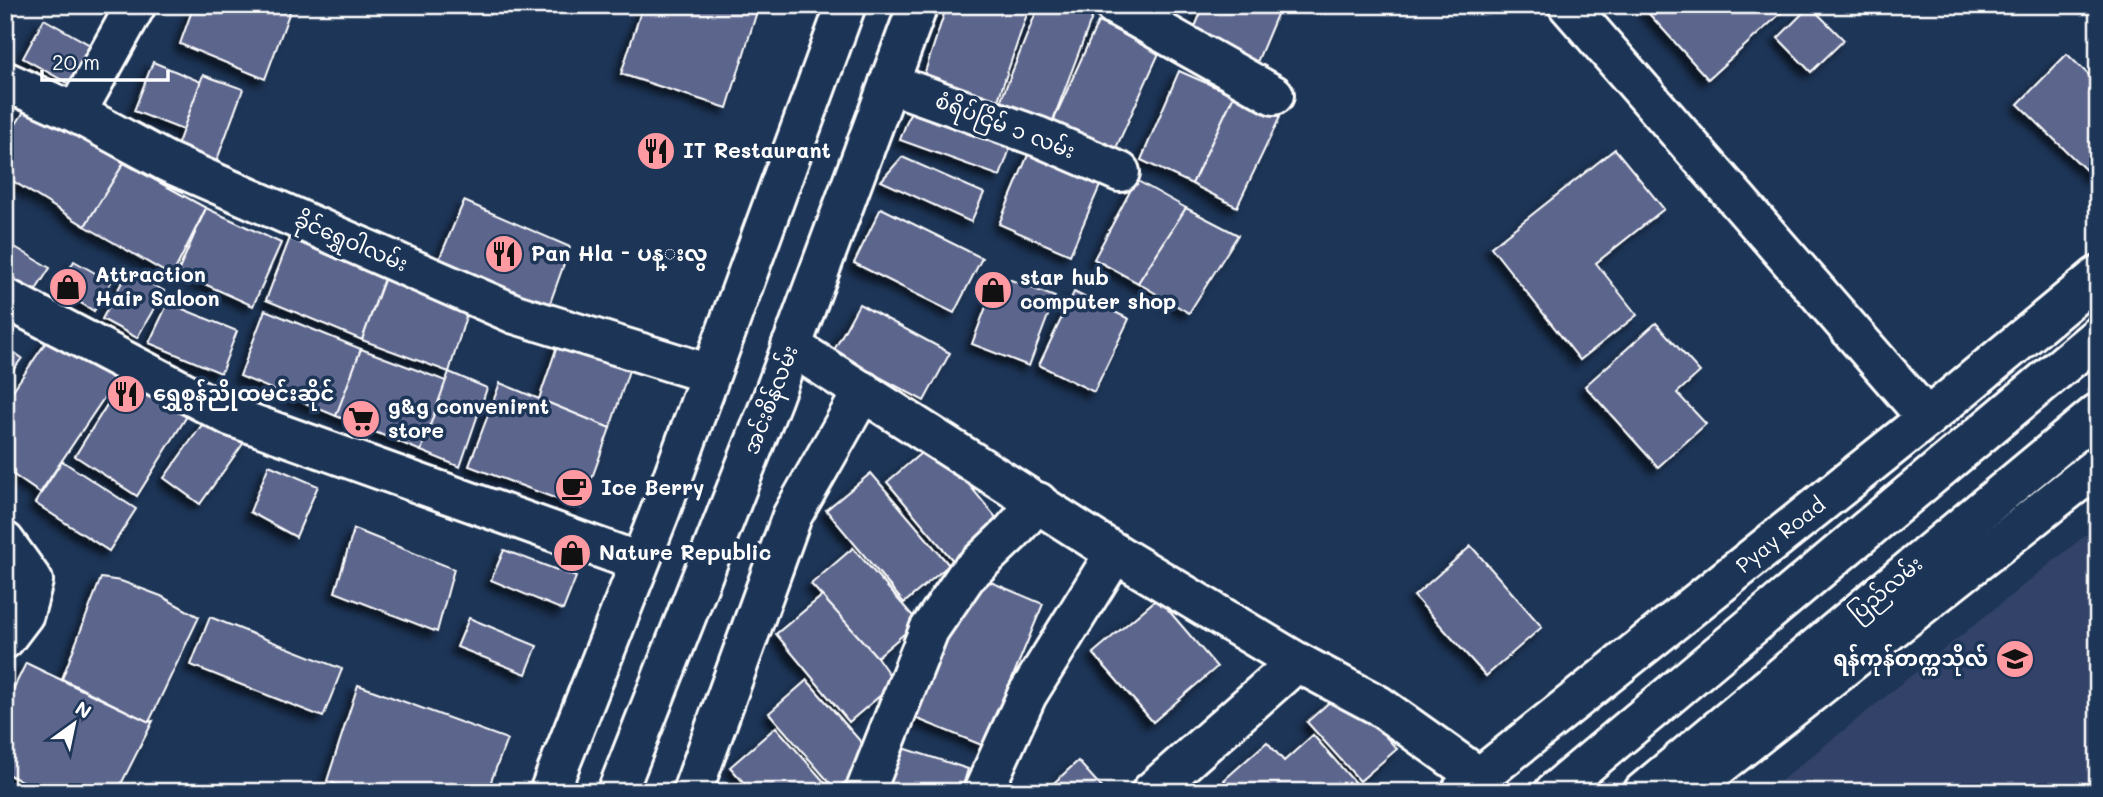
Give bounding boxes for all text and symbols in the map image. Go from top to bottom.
scale bar [42,38,168,82]
text: 20 m [52,48,100,75]
street label: စံရိပ်ငြိမ် ၁ လမ်း [930,85,1079,168]
restaurant icon: IT Restaurant [635,130,677,172]
place label: IT Restaurant [683,136,831,163]
street label: ခိုင်ရွှေဝါလမ်း [289,204,413,281]
restaurant icon: Pan Hla - ပန္းလွ [483,233,525,275]
place label: Pan Hla - ပန္းလွ [531,239,708,271]
place label: Attraction Hair Saloon [95,260,220,311]
place label: star hub computer shop [1020,263,1176,314]
shop icon: Attraction Hair Saloon [47,266,89,308]
shop icon: star hub computer shop [972,269,1014,311]
street label: အင်းစိန်လမ်း [736,341,807,460]
restaurant icon: ရွှေစွန်ညိုထမင်းဆိုင် [105,373,147,415]
place label: ရွှေစွန်ညိုထမင်းဆိုင် [153,378,334,411]
place label: g&g convenirnt store [388,392,549,443]
supermarket icon: g&g convenirnt store [340,398,382,440]
cafe icon: Ice Berry [553,467,595,509]
place label: Ice Berry [601,473,704,501]
street label: Pyay Road [1730,490,1830,578]
shop icon: Nature Republic [551,532,593,574]
place label: Nature Republic [599,538,771,565]
street label: ပြည်လမ်း [1842,549,1930,630]
school or university icon: ရန်ကုန်တက္ကသိုလ် [1994,638,2036,680]
place label: ရန်ကုန်တက္ကသိုလ် [1833,643,1988,677]
north arrow [38,688,108,758]
text: N [71,695,96,724]

